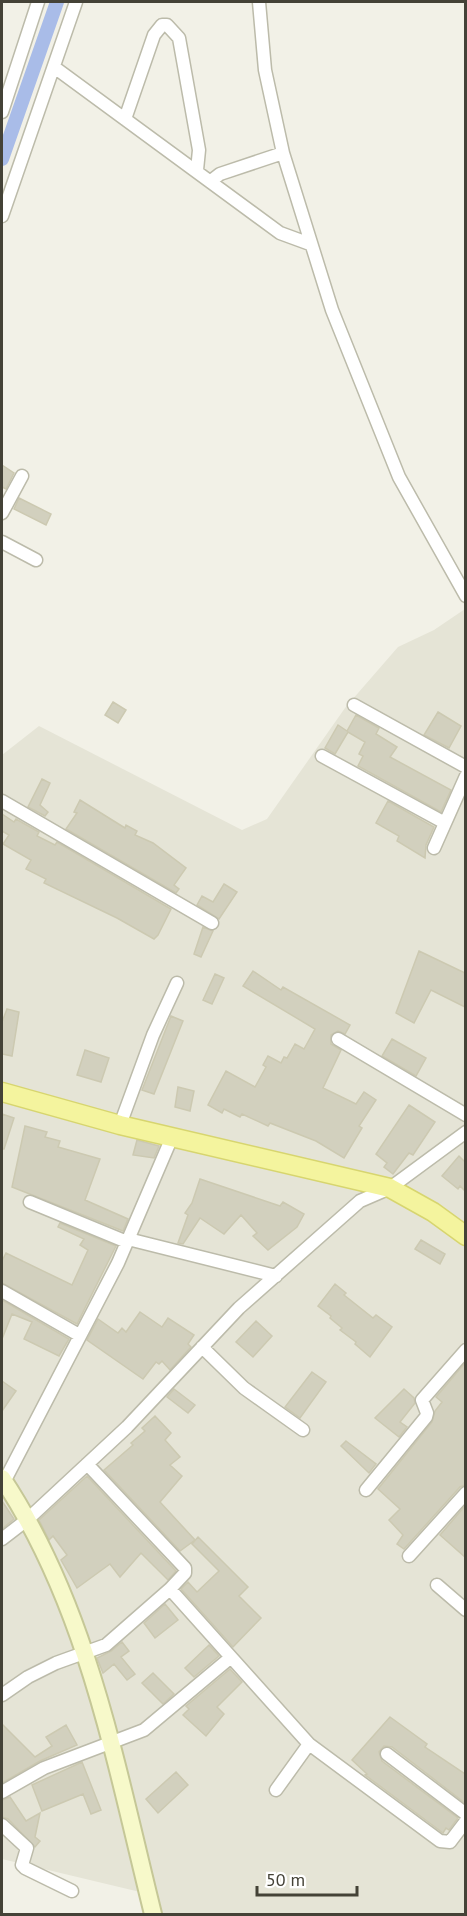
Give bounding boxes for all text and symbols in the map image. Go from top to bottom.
scale bar [257,1859,358,1897]
text: 50 m [266,1868,305,1891]

